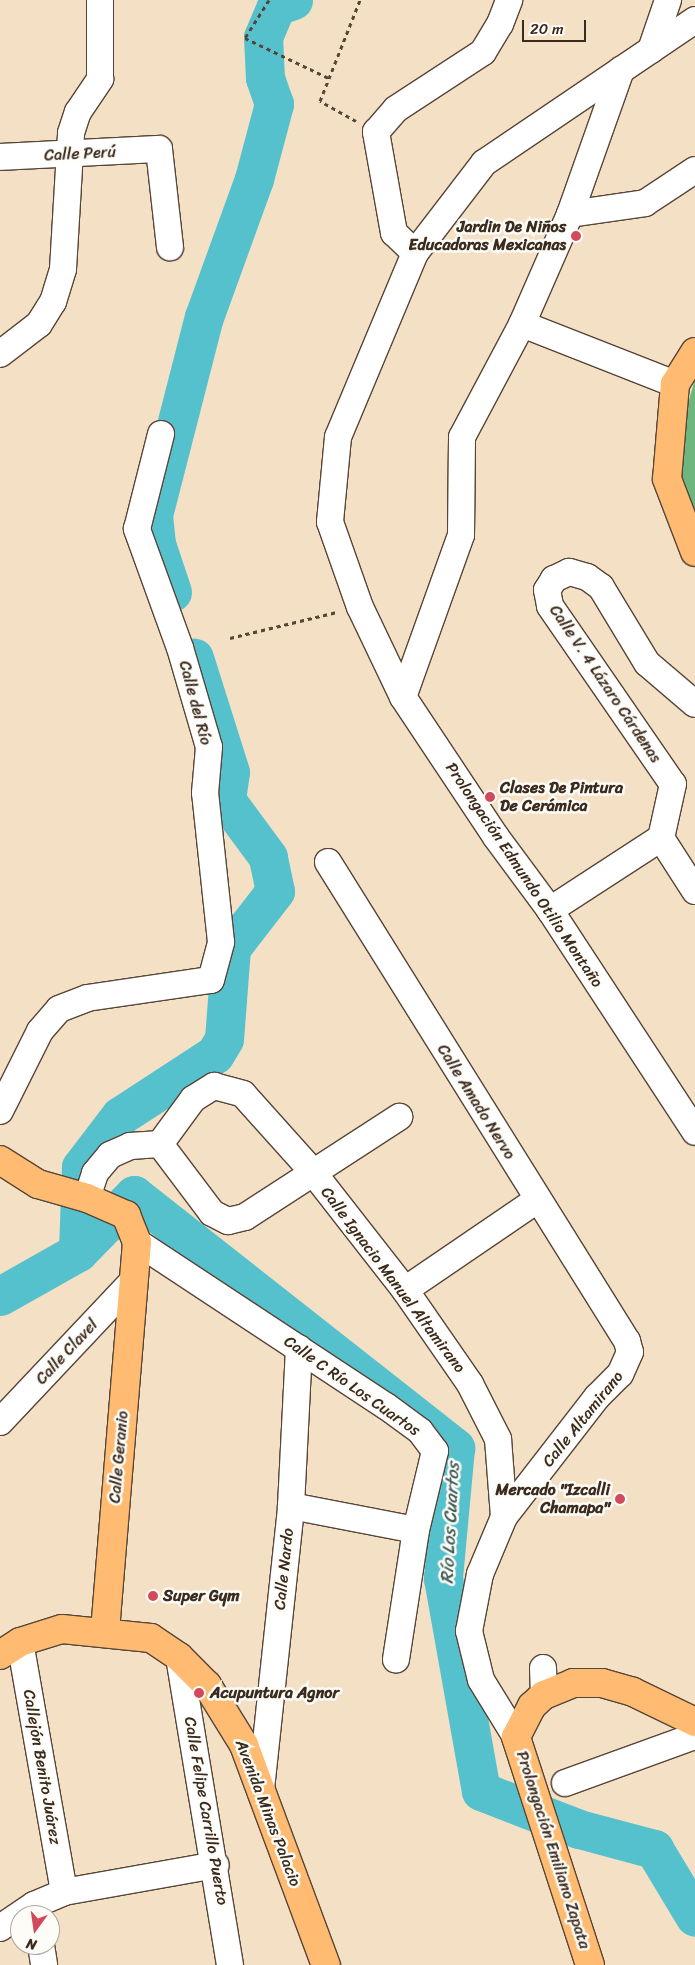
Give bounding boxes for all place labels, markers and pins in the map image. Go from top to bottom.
place label: Jardin De Niños Educadoras Mexicanas [408,217,566,255]
marker: Jardin De Niños Educadoras Mexicanas [570,230,582,242]
place label: Clases De Pintura De Cerámica [500,778,624,816]
marker: Clases De Pintura De Cerámica [484,791,496,803]
place label: Mercado "Izcalli Chamapa" [496,1480,610,1518]
marker: Mercado "Izcalli Chamapa" [614,1493,626,1505]
place label: Super Gym [163,1586,240,1606]
marker: Super Gym [147,1590,159,1602]
place label: Acupuntura Agnor [210,1683,339,1703]
marker: Acupuntura Agnor [192,1686,206,1700]

